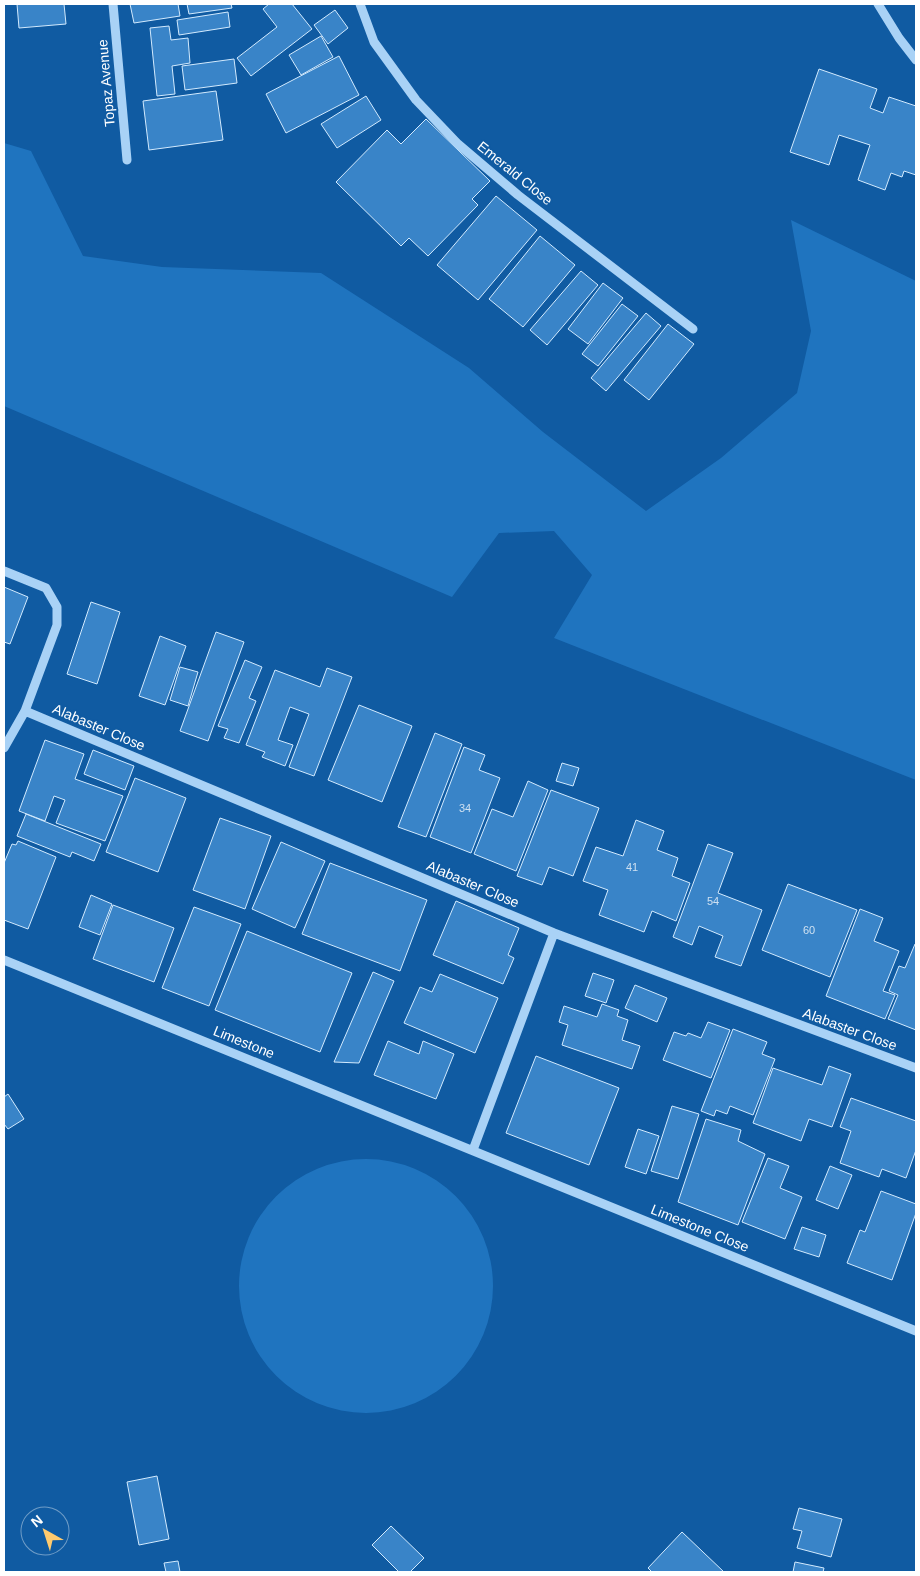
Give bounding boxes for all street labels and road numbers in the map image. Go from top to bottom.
street label: Topaz Avenue [94,38,118,127]
street label: Emerald Close [474,138,556,208]
street label: Alabaster Close [50,700,148,754]
street label: Alabaster Close [424,857,522,911]
street label: Alabaster Close [801,1005,899,1053]
street label: Limestone [211,1022,277,1062]
street label: Limestone Close [649,1201,752,1255]

